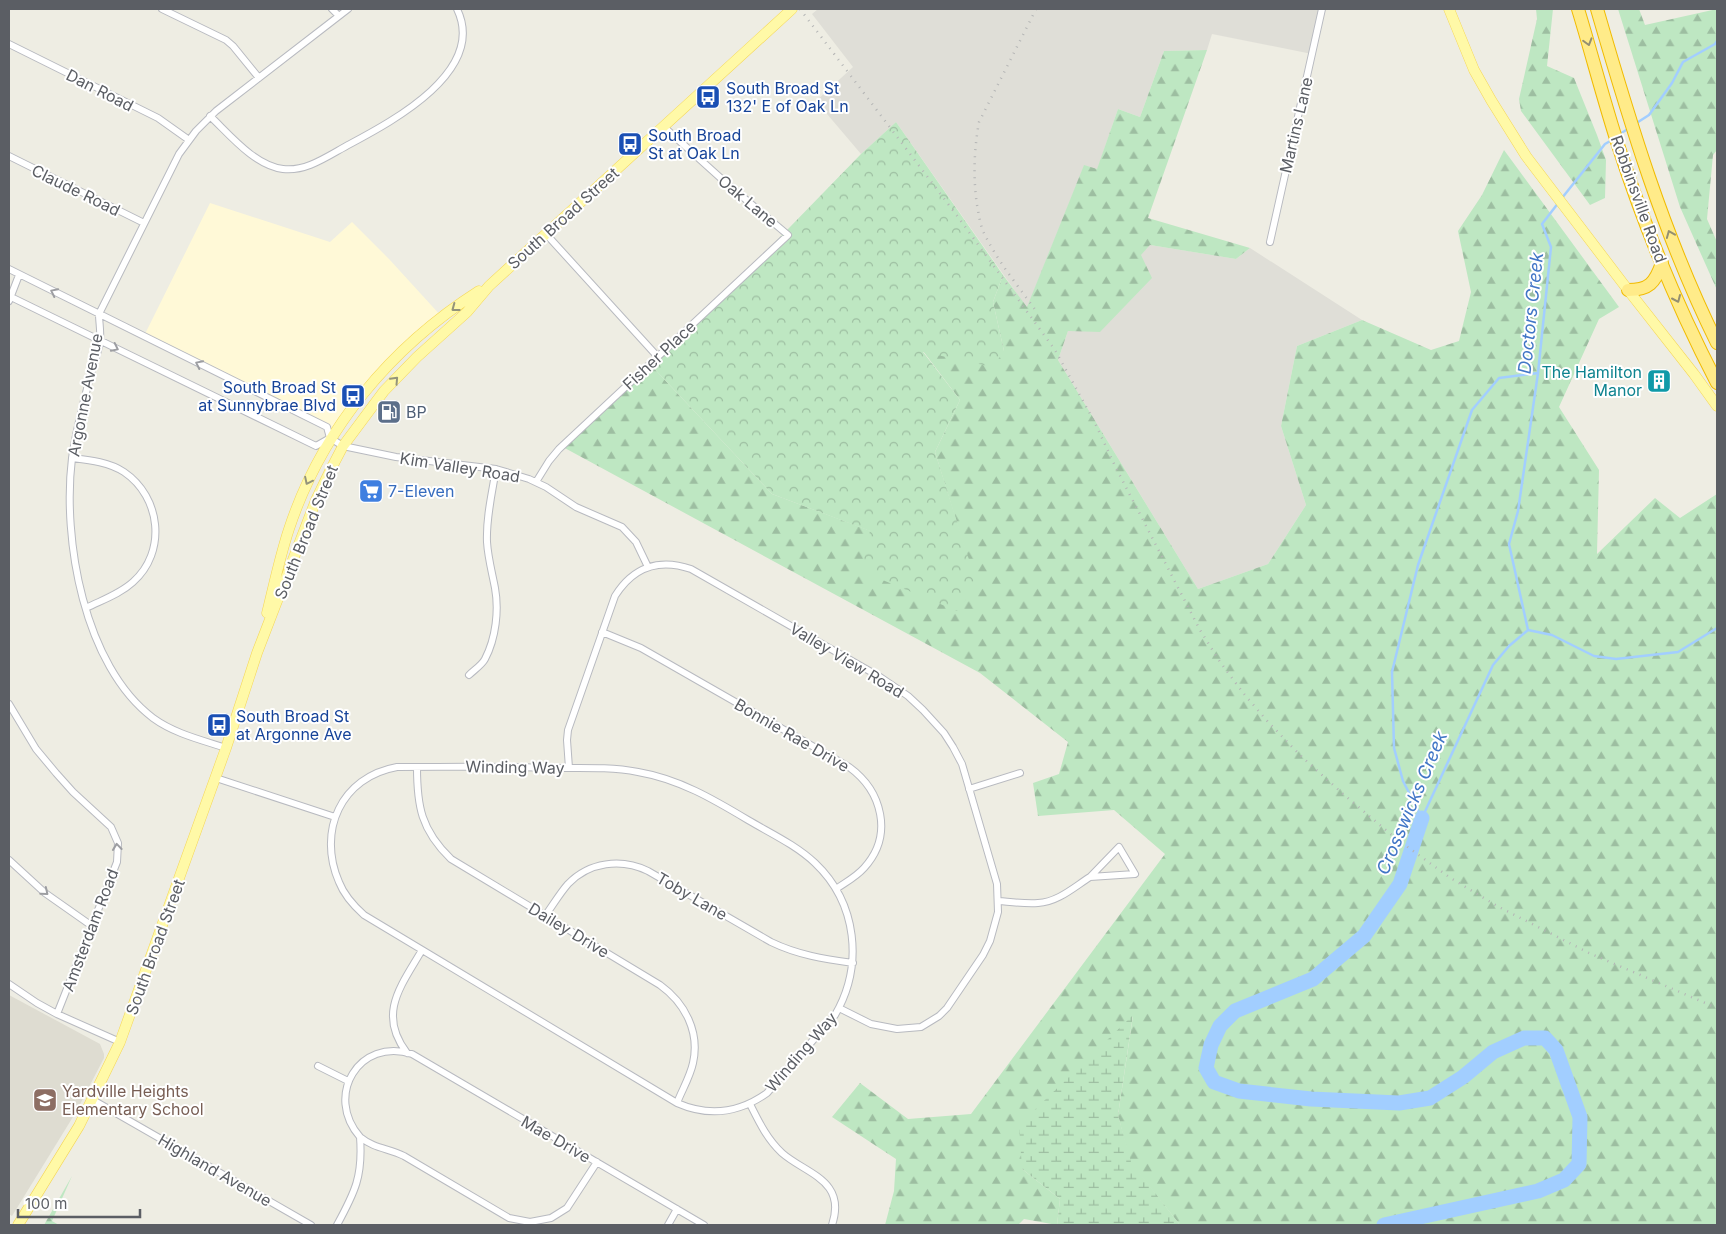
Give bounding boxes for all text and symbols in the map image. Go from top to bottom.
one-way arrow [1583,38,1593,46]
street label: Dan Road [63,65,137,115]
street label: Martins Lane [1275,75,1317,175]
place label: South Broad St 132' E of Oak Ln [726,78,849,116]
bus stop icon: South Broad St 132' E of Oak Ln [695,84,721,110]
place label: South Broad St at Oak Ln [648,125,741,163]
bus stop icon: South Broad St at Oak Ln [617,131,643,157]
street label: Robbinsville Road [1607,133,1671,265]
street label: Claude Road [28,160,124,220]
street label: South Broad Street [503,163,623,273]
street label: Oak Lane [714,170,782,232]
one-way arrow [1665,230,1676,239]
water label: Doctors Creek [1514,250,1547,375]
one-way arrow [50,288,59,298]
one-way arrow [1671,294,1682,303]
one-way arrow [451,302,461,311]
street label: Fisher Place [618,316,700,394]
street label: Argonne Avenue [63,332,107,458]
one-way arrow [110,342,119,352]
one-way arrow [195,360,204,370]
place label: The Hamilton Manor [1541,362,1642,400]
building icon: The Hamilton Manor [1646,368,1672,394]
place label: South Broad St at Sunnybrae Blvd [198,377,336,415]
one-way arrow [389,377,398,386]
bus stop icon: South Broad St at Sunnybrae Blvd [340,383,366,409]
fuel station icon: BP [376,399,402,425]
place label: BP [406,402,427,422]
street label: Kim Valley Road [398,448,522,486]
street label: South Broad Street [270,462,342,602]
one-way arrow [304,476,314,485]
supermarket icon: 7-Eleven [358,478,384,504]
place label: 7-Eleven [388,481,454,501]
street label: Valley View Road [786,618,908,702]
street label: Bonnie Rae Drive [731,694,853,776]
place label: South Broad St at Argonne Ave [236,706,352,744]
bus stop icon: South Broad St at Argonne Ave [206,712,232,738]
water label: Crosswicks Creek [1372,727,1452,878]
street label: Winding Way [465,756,565,778]
one-way arrow [112,843,123,851]
street label: Amsterdam Road [57,866,123,994]
street label: Toby Lane [653,868,731,924]
street label: South Broad Street [121,876,189,1018]
one-way arrow [39,887,48,896]
street label: Dailey Drive [525,898,613,962]
street label: Winding Way [761,1008,841,1096]
place label: Yardville Heights Elementary School [62,1081,204,1119]
school or university icon: Yardville Heights Elementary School [32,1087,58,1113]
street label: Mae Drive [518,1111,594,1167]
street label: Highland Avenue [155,1129,275,1211]
scale bar [18,1186,140,1218]
text: 100 m [25,1194,67,1213]

